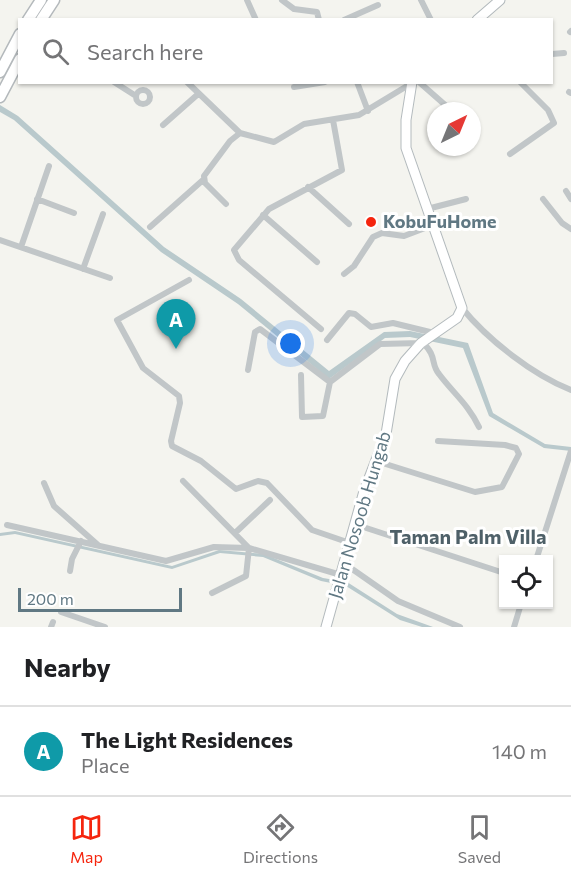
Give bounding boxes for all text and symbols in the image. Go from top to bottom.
search box [18,18,553,84]
icon: search [39,35,72,68]
text: Search here [87,38,203,65]
north arrow [427,102,481,156]
place label: KobuFuHome [383,210,496,232]
marker: KobuFuHome [364,215,378,229]
pin: A [156,300,195,349]
your location [276,329,305,358]
street label: Jalan Nosoob Hungab [323,428,395,601]
district label: Taman Palm Villa [390,524,546,548]
map controls [499,555,553,609]
button: locate [499,555,553,609]
scale bar [18,585,182,612]
text: 200 m [27,589,74,608]
text: Nearby [24,651,111,682]
text: The Light Residences [81,726,293,753]
text: A [36,739,51,763]
text: 140 m [492,739,547,763]
text: Place [81,753,130,777]
tab: Map [70,811,103,866]
tab: Directions [243,811,318,866]
tab: Saved [458,811,501,866]

